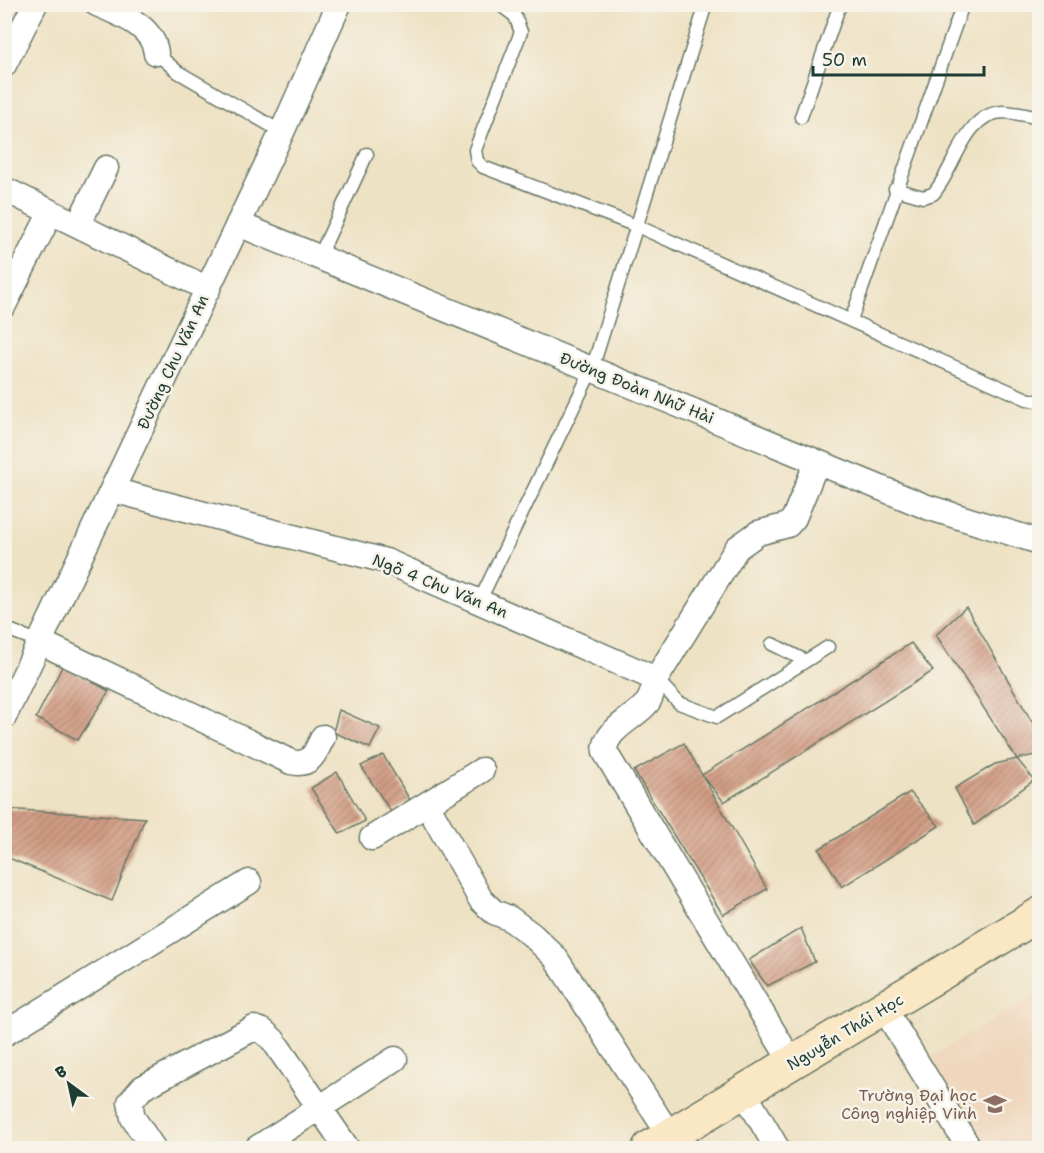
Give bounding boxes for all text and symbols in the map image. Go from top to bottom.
scale bar [813,39,984,77]
text: 50 m [822,48,867,72]
street label: Đường Chu Văn An [133,291,214,433]
street label: Đường Đoàn Nhữ Hài [557,347,717,429]
street label: Ngõ 4 Chu Văn An [369,549,511,623]
street label: Nguyễn Thái Học [783,989,907,1075]
north arrow [39,1054,99,1114]
text: B [51,1060,71,1083]
place label: Trường Đại học Công nghiệp Vinh [841,1085,977,1124]
school or university icon: Trường Đại học Công nghiệp Vinh [982,1091,1008,1117]

